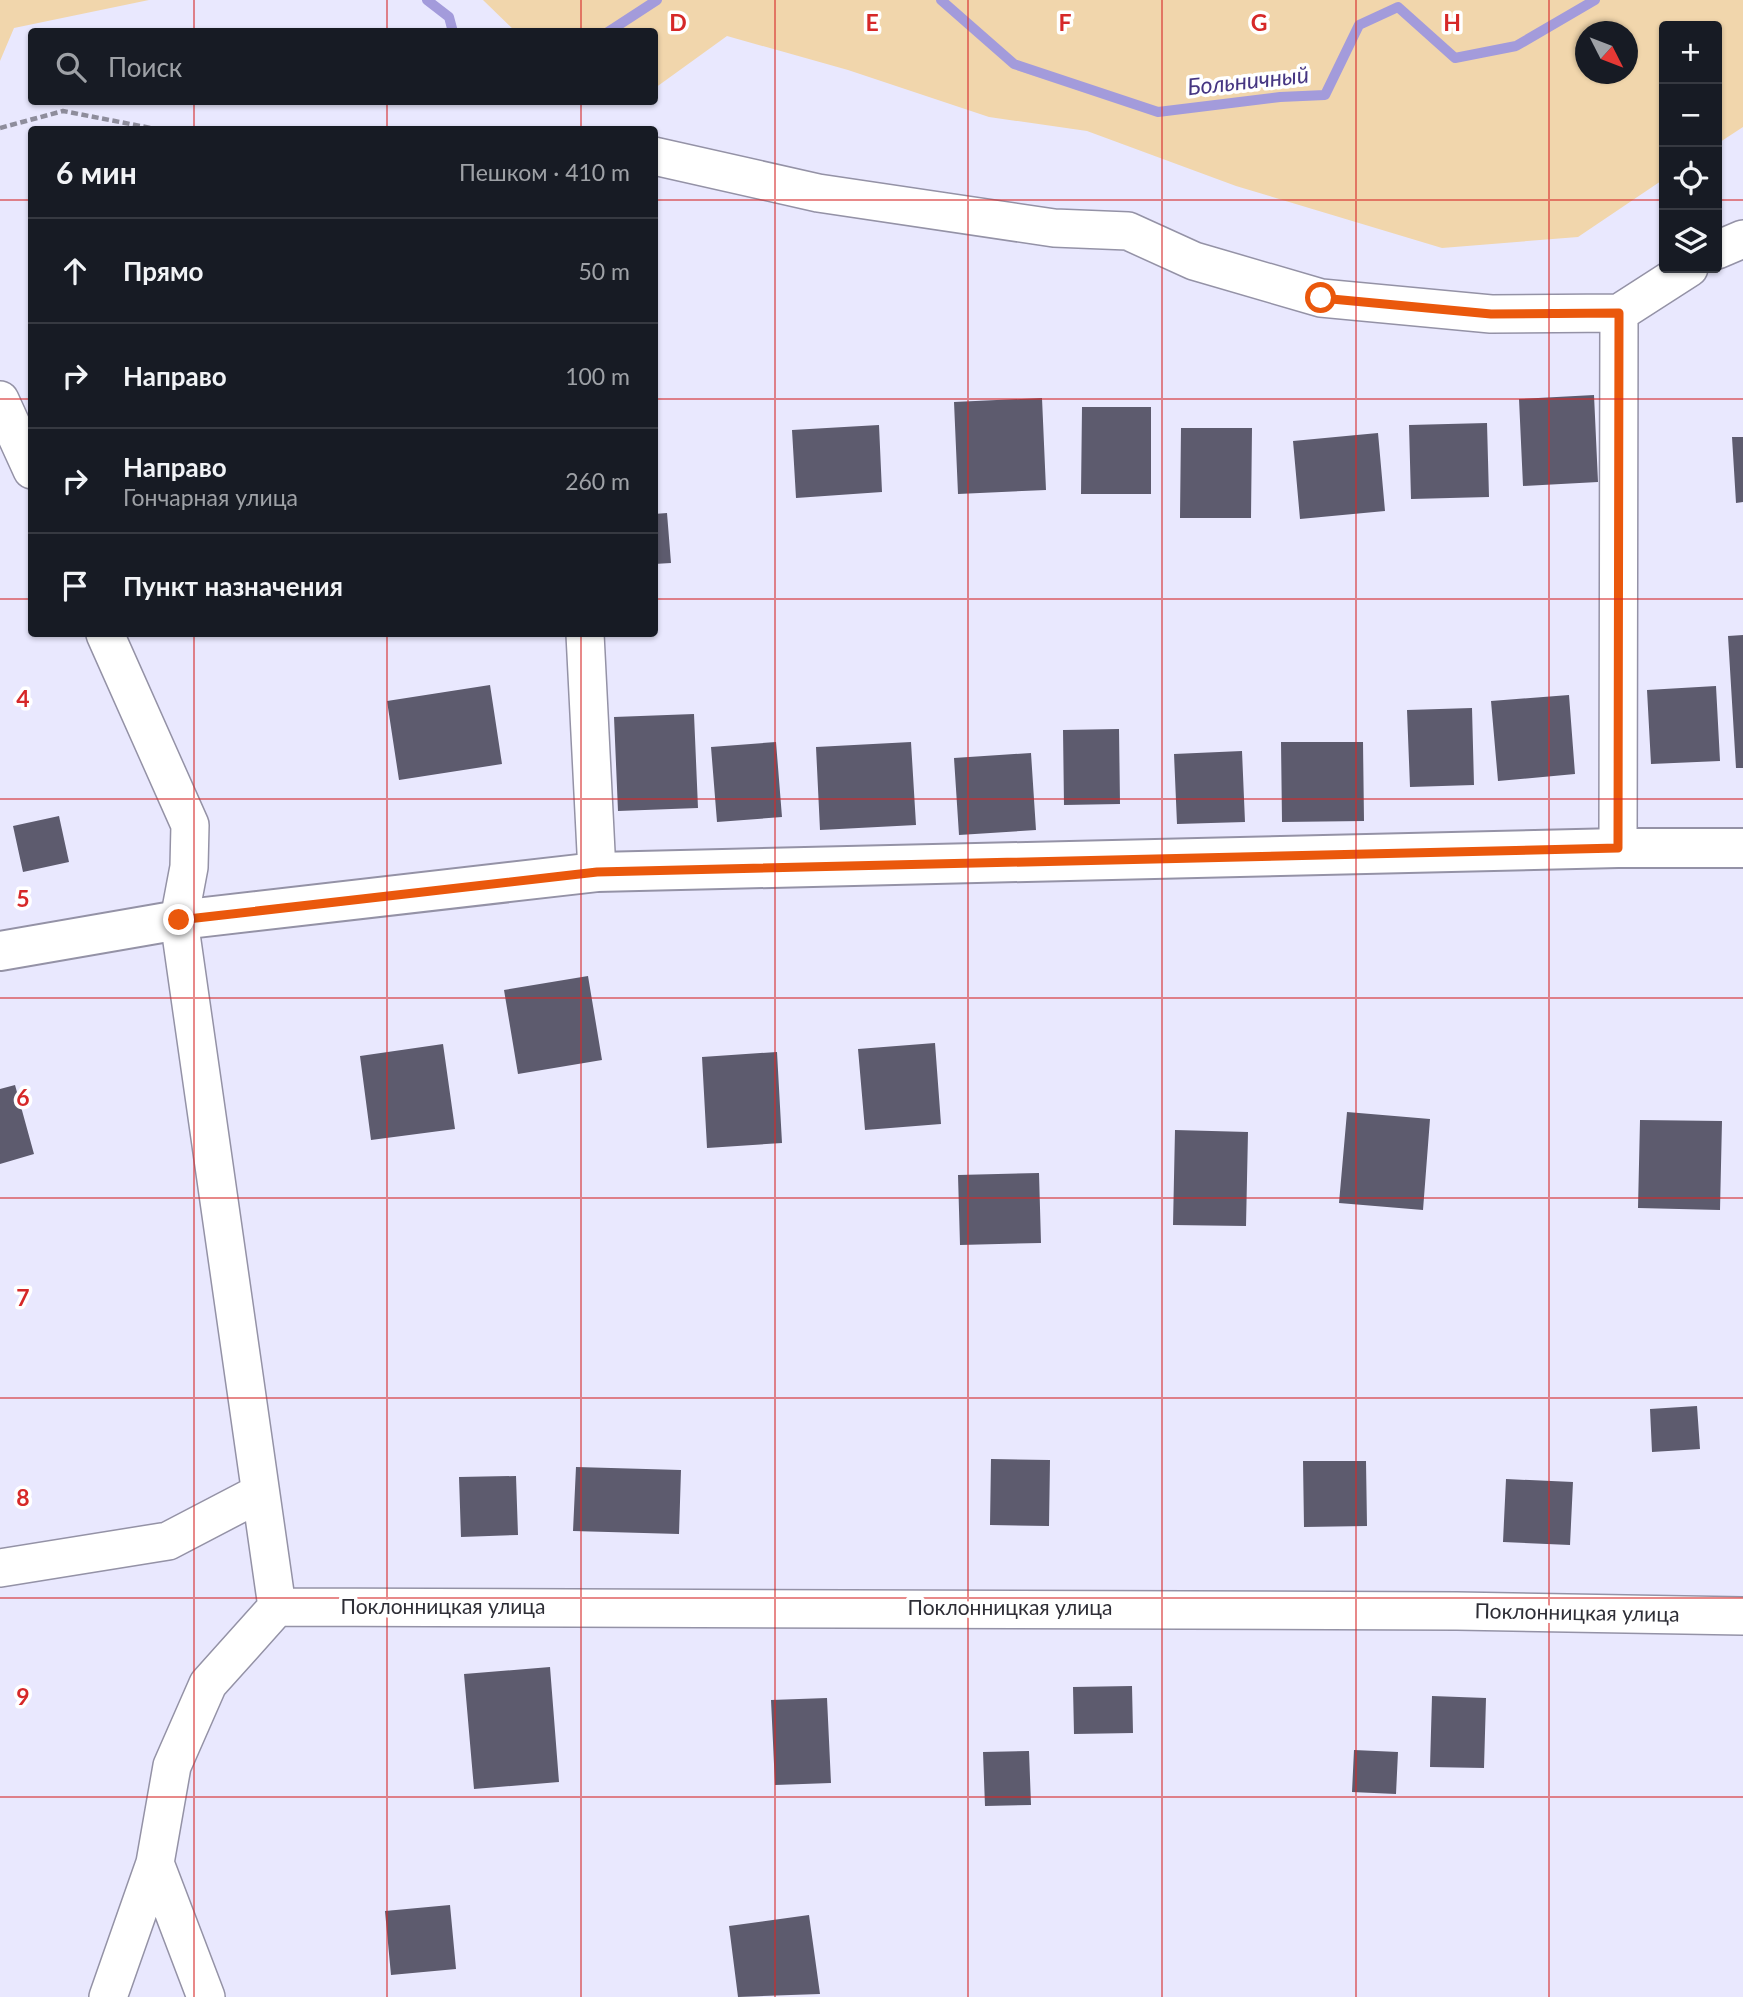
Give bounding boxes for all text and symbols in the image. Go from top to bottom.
text: D [669,8,687,36]
text: E [865,8,879,36]
text: F [1058,8,1072,36]
text: G [1251,8,1267,36]
text: H [1443,8,1461,36]
north arrow [1575,21,1638,84]
map controls [1659,21,1722,273]
button: + [1659,21,1722,84]
search box [28,28,658,105]
icon: search [52,48,90,86]
text: Поиск [108,51,182,83]
water label: Больничный [1186,60,1310,100]
button: − [1659,84,1722,147]
button: locate [1659,147,1722,210]
text: 6 мин [56,154,137,190]
text: Пешком · 410 m [459,158,630,186]
button: layers [1659,210,1722,273]
icon: ahead [56,252,94,290]
text: Прямо [123,255,204,287]
text: 50 m [579,257,630,285]
route start [1305,282,1336,313]
icon: right [56,357,94,395]
text: Направо [123,360,227,392]
text: 100 m [565,362,630,390]
text: Направо [123,451,227,483]
icon: right [56,462,94,500]
text: 260 m [565,467,630,495]
text: Гончарная улица [123,483,298,511]
icon: arrive [56,567,94,605]
text: Пункт назначения [123,570,343,602]
text: 4 [16,684,30,712]
text: 5 [16,884,30,912]
route end [163,904,194,935]
text: 6 [16,1083,30,1111]
text: 7 [16,1283,30,1311]
text: 8 [16,1483,30,1511]
street label: Поклонницкая улица [341,1593,545,1618]
street label: Поклонницкая улица [908,1594,1112,1619]
street label: Поклонницкая улица [1474,1597,1680,1626]
text: 9 [16,1682,30,1710]

